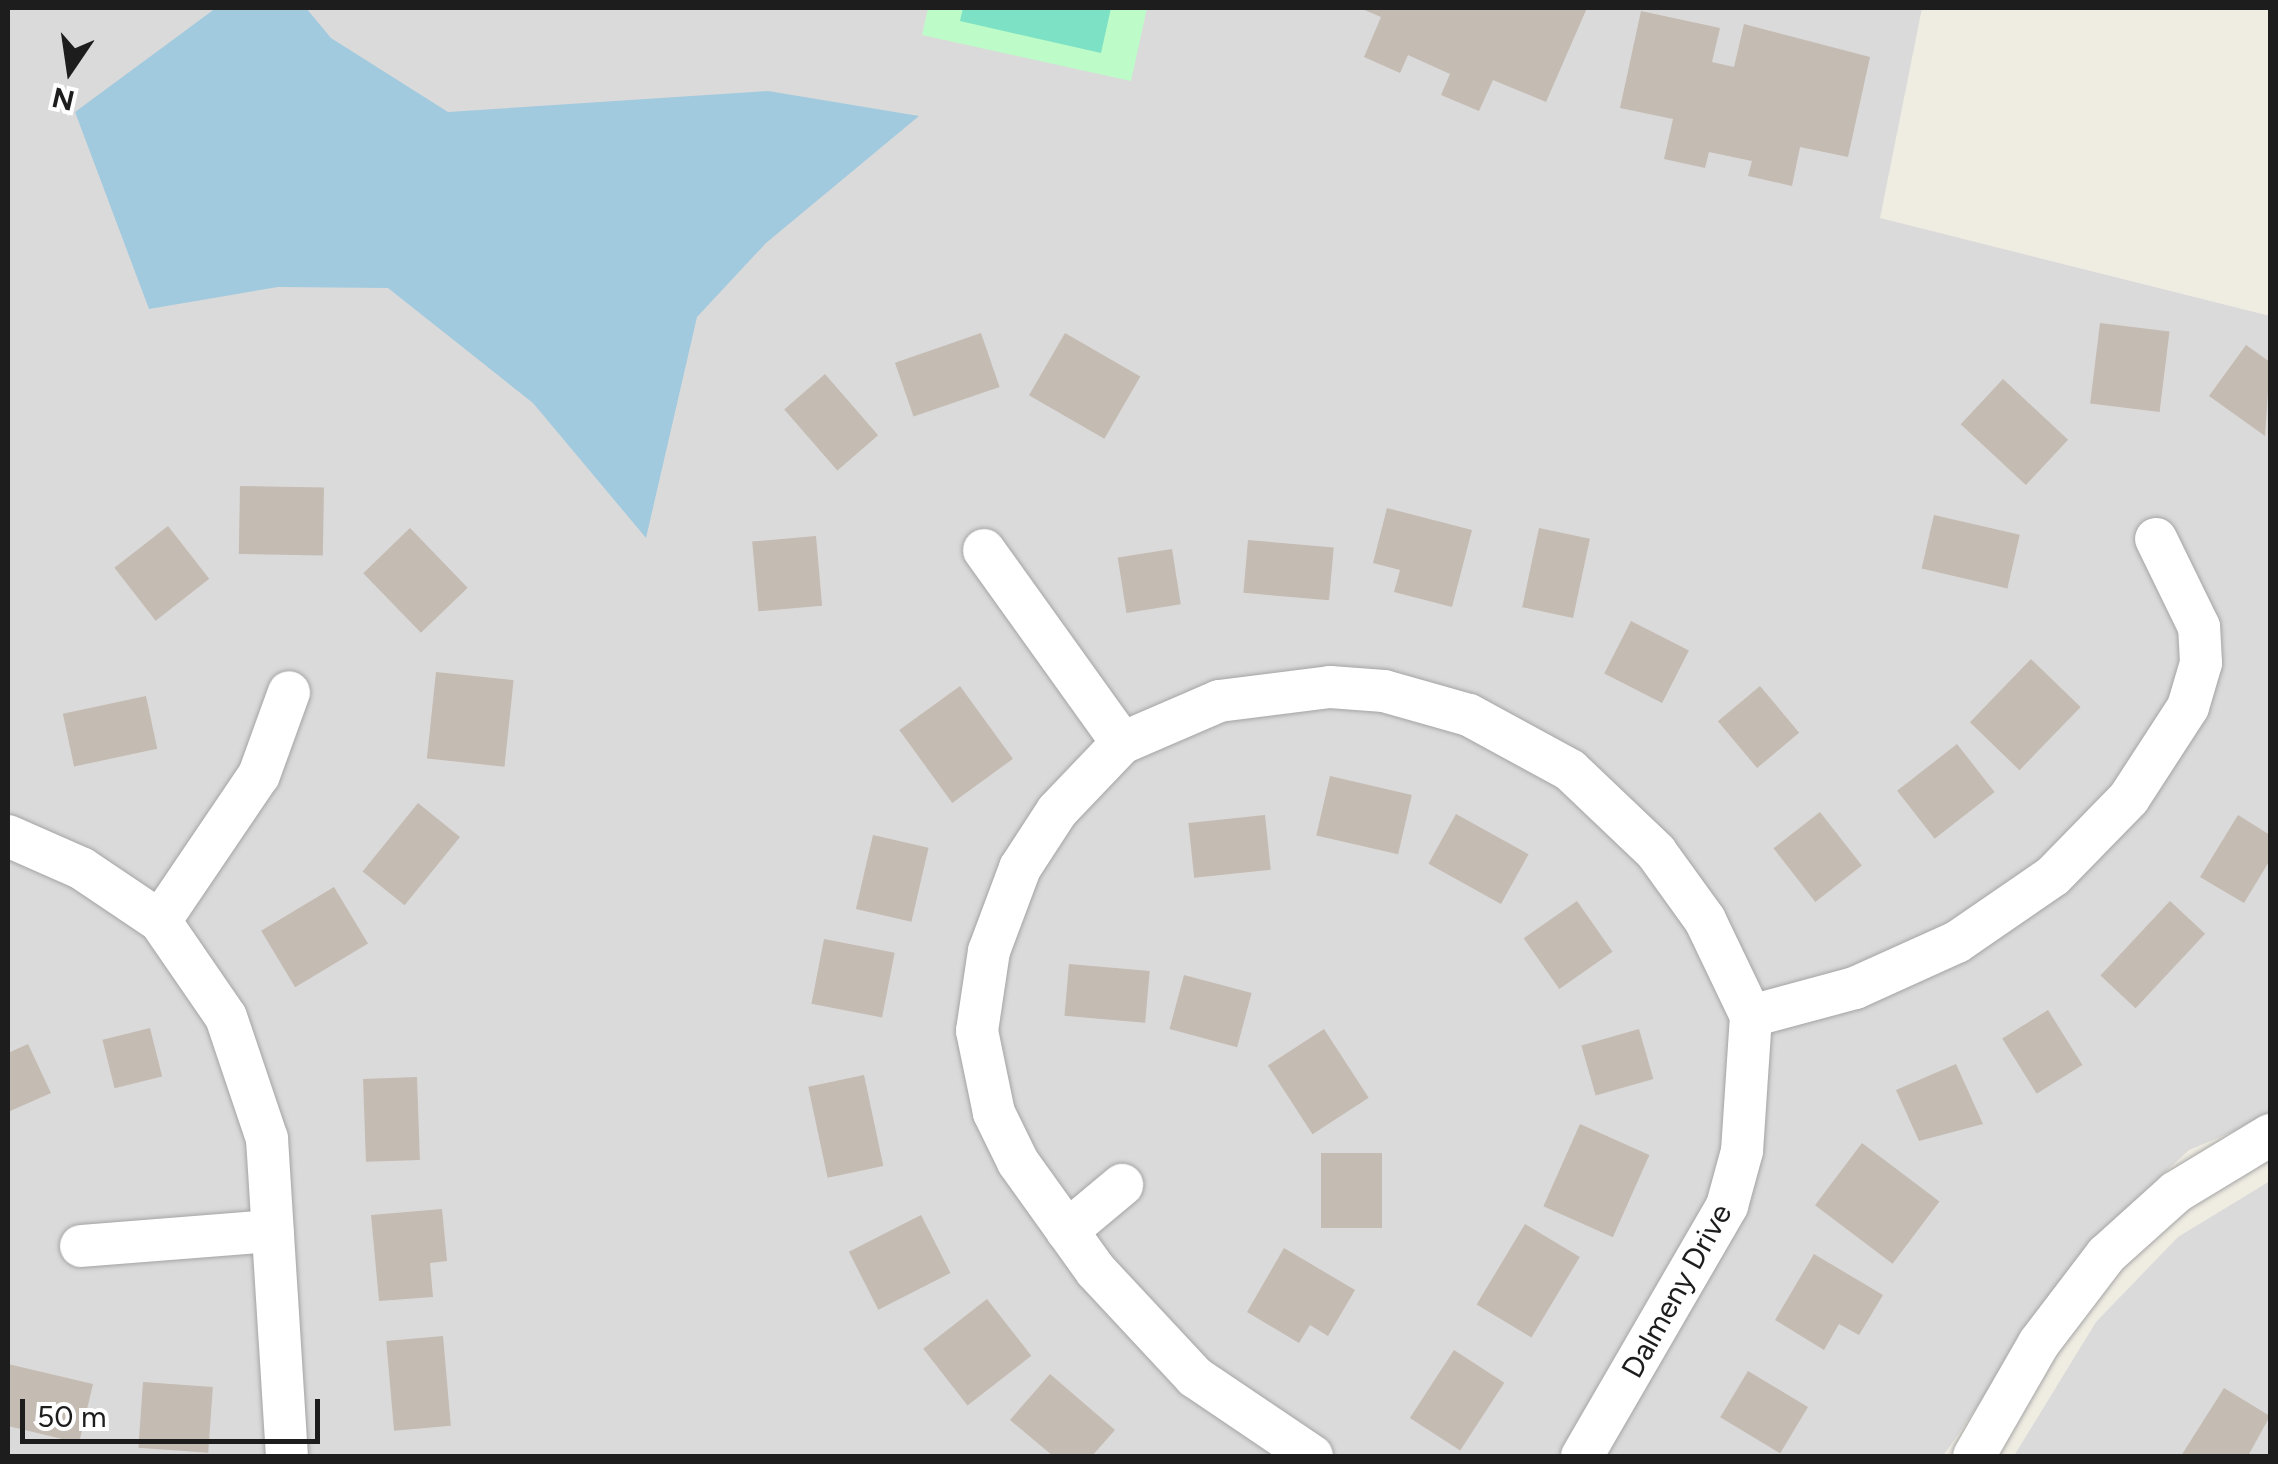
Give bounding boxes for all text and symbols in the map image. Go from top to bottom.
north arrow [20,20,120,120]
text: N [49,80,78,118]
street label: Dalmeny Drive [1614,1198,1740,1384]
scale bar [25,1379,325,1441]
text: 50 m [37,1398,106,1435]

